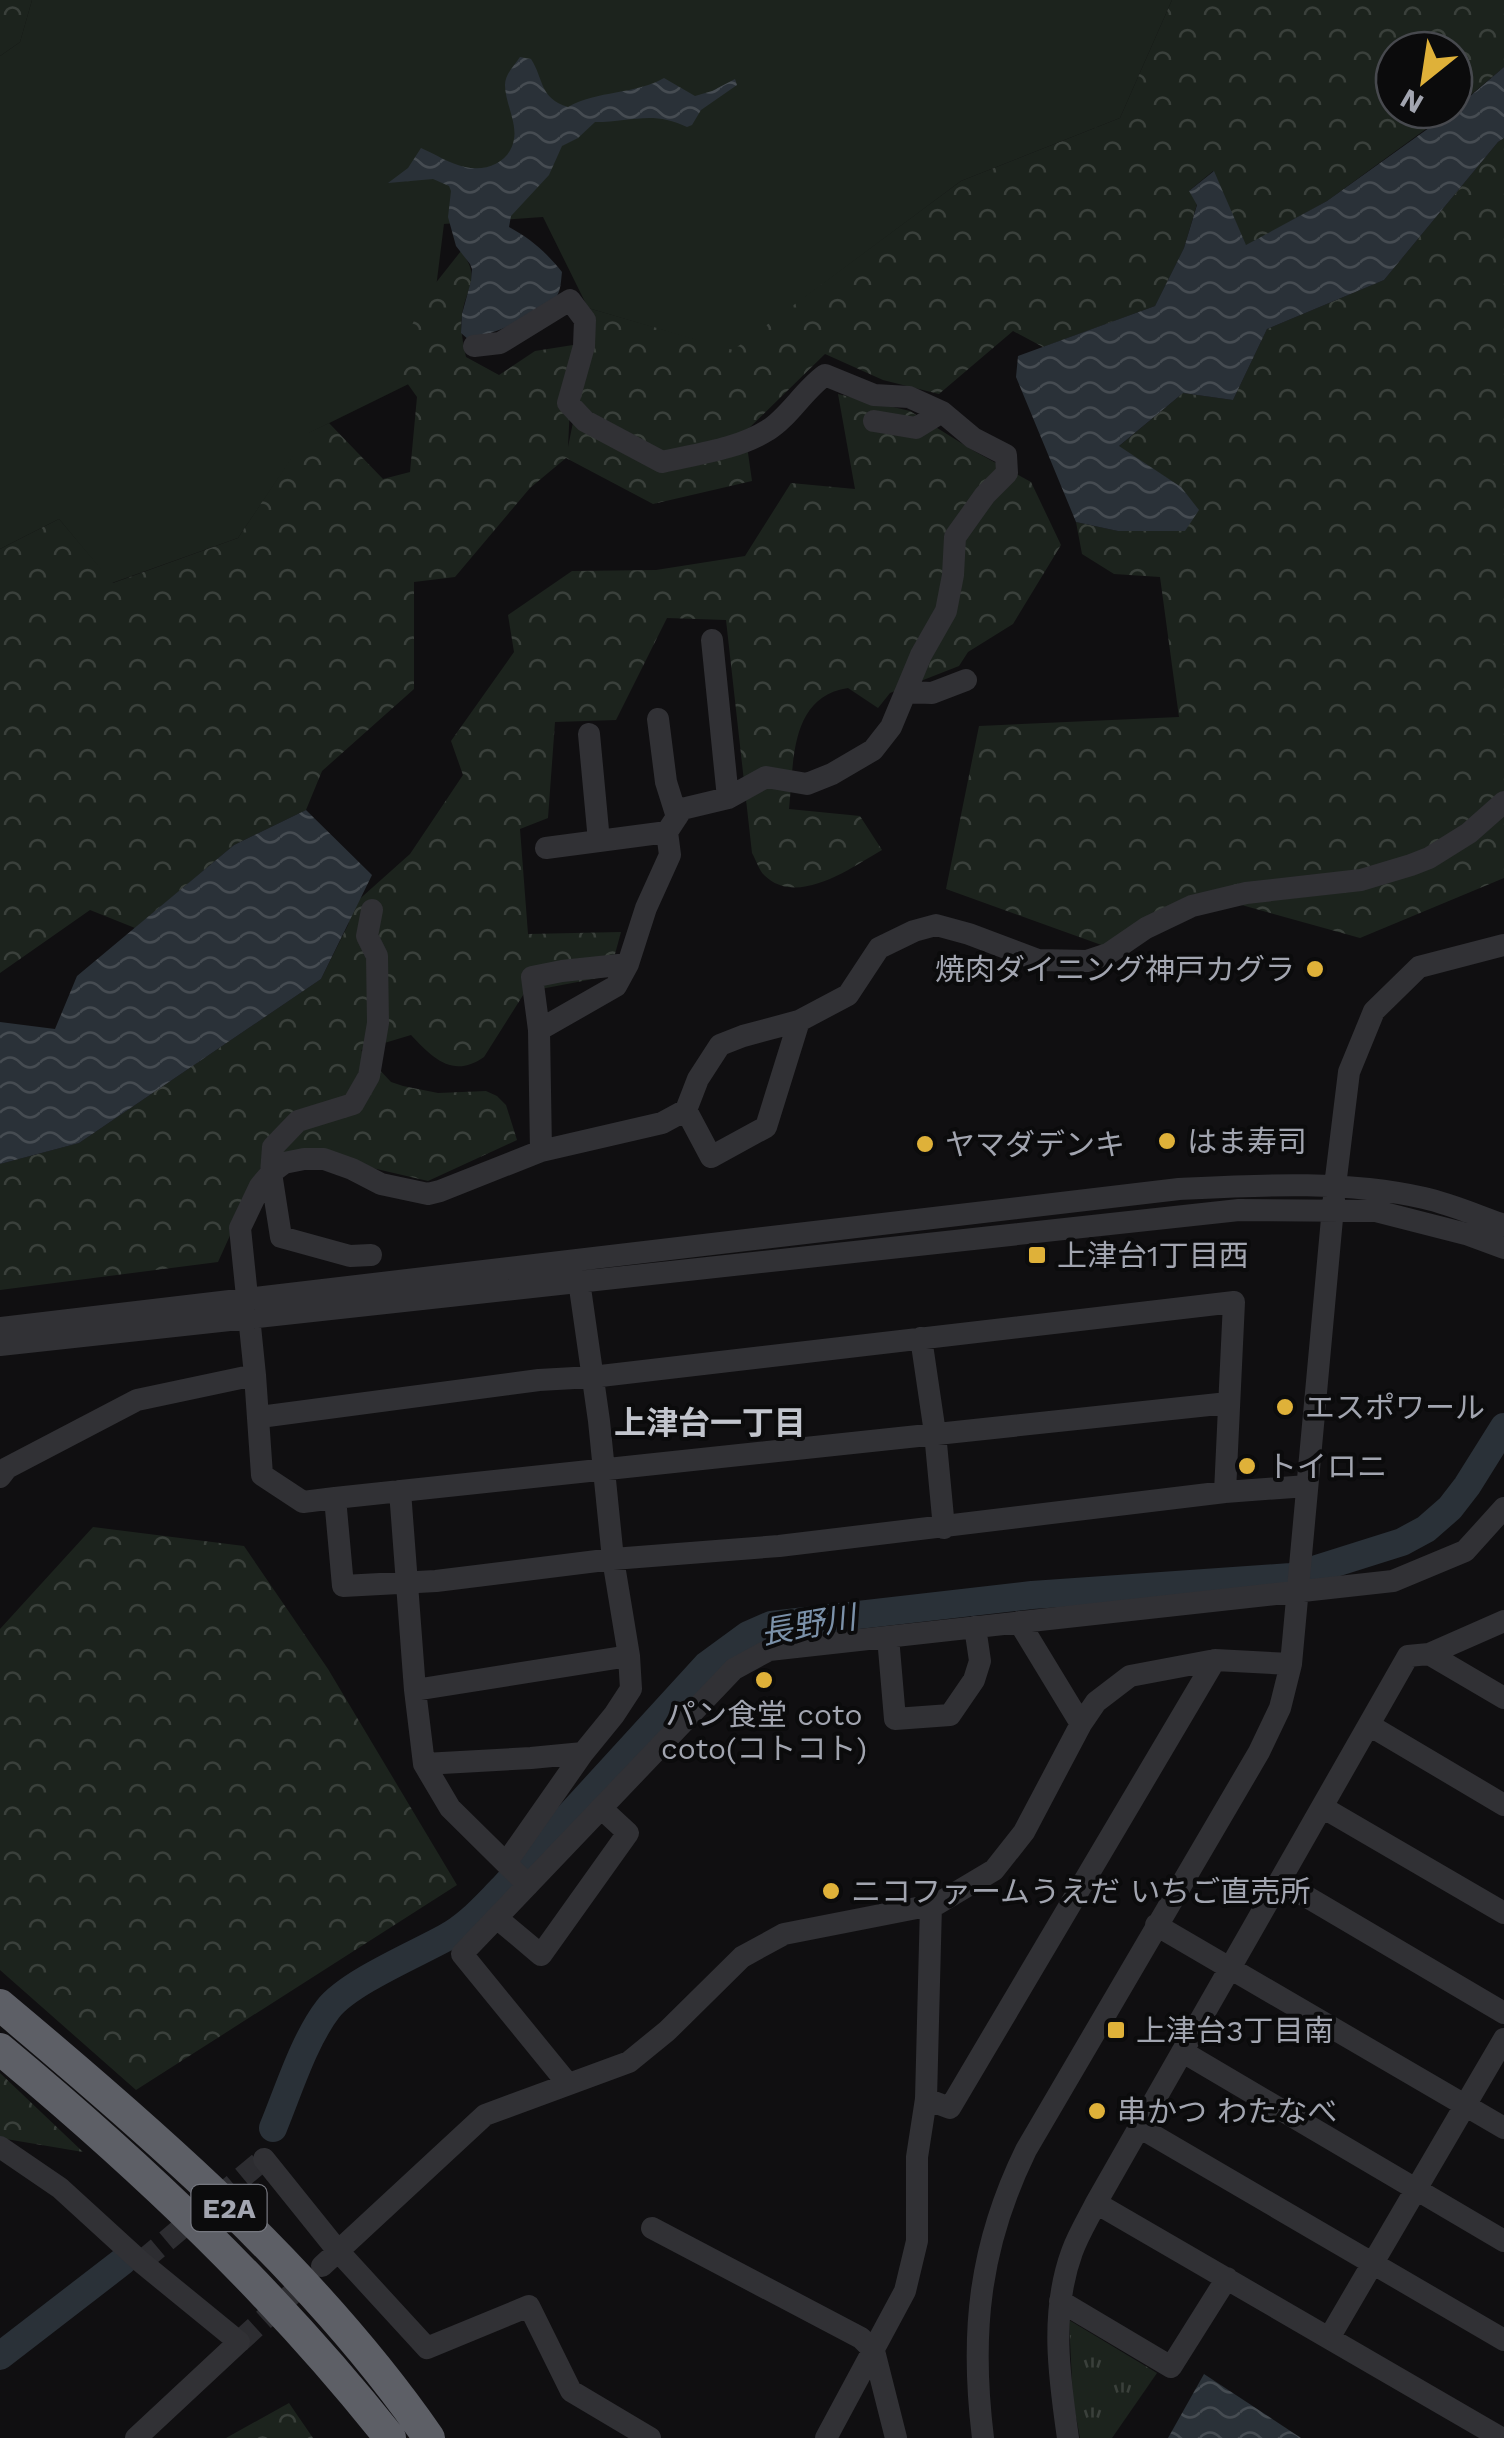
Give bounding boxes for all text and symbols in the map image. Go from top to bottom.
north arrow [1374,30,1474,130]
text: N [1395,82,1429,121]
place label: 焼肉ダイニング神戸カグラ [935,952,1295,987]
marker: 焼肉ダイニング神戸カグラ [1304,958,1326,980]
place label: はま寿司 [1187,1124,1307,1159]
place label: ヤマダデンキ [945,1127,1125,1162]
marker: はま寿司 [1156,1130,1178,1152]
marker: ヤマダデンキ [914,1133,936,1155]
place label: 上津台1丁目西 [1057,1238,1249,1273]
marker: 上津台1丁目西 [1026,1244,1048,1266]
place label: エスポワール [1305,1390,1485,1425]
marker: エスポワール [1274,1396,1296,1418]
district label: 上津台一丁目 [614,1404,806,1442]
place label: トイロニ [1267,1449,1387,1484]
marker: トイロニ [1236,1455,1258,1477]
water label: 長野川 [757,1597,862,1652]
marker: パン食堂 coto coto(コトコト) [753,1669,775,1691]
place label: パン食堂 coto coto(コトコト) [661,1697,867,1766]
place label: ニコファームうえだ いちご直売所 [851,1874,1310,1909]
marker: ニコファームうえだ いちご直売所 [820,1880,842,1902]
place label: 上津台3丁目南 [1136,2013,1334,2048]
marker: 上津台3丁目南 [1105,2019,1127,2041]
place label: 串かつ わたなべ [1117,2094,1337,2129]
marker: 串かつ わたなべ [1086,2100,1108,2122]
road number: E2A [192,2185,266,2231]

